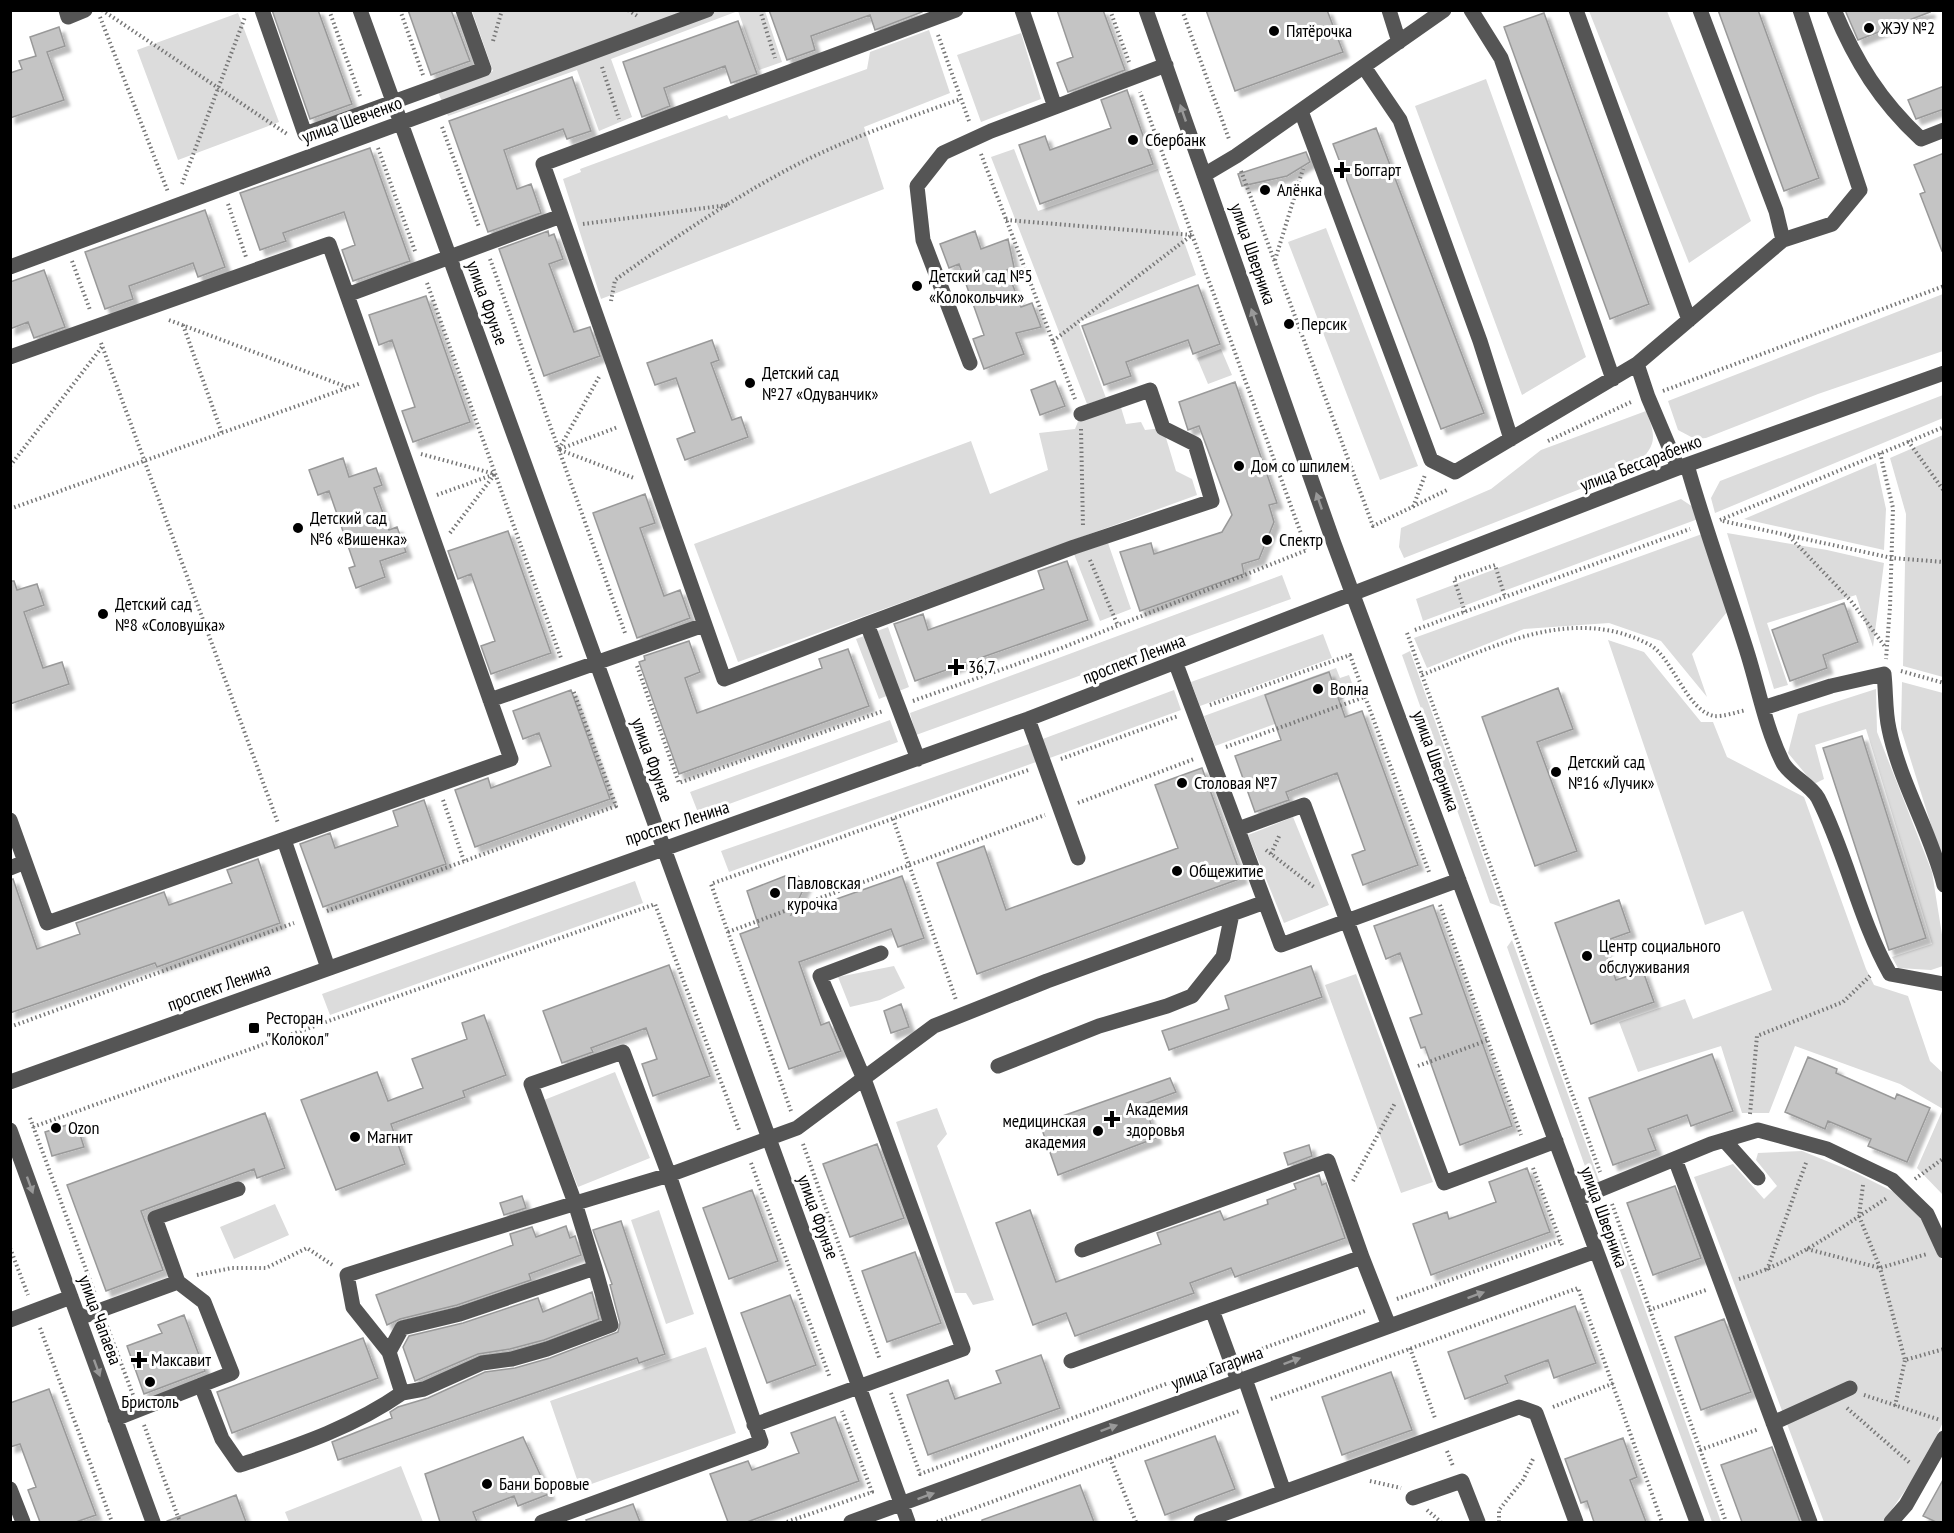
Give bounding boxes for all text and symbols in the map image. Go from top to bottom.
place label: ЖЭУ №2 [1880,16,1935,39]
place label: Пятёрочка [1286,19,1352,42]
marker: ЖЭУ №2 [1862,21,1876,35]
marker: Пятёрочка [1267,24,1281,38]
street label: улица Шевченко [299,91,405,148]
one-way arrow [1177,104,1187,122]
place label: Сбербанк [1145,128,1206,151]
marker: Сбербанк [1126,133,1140,147]
place label: Боггарт [1354,158,1401,181]
marker: Боггарт [1335,163,1349,177]
place label: Алёнка [1277,178,1322,201]
marker: Алёнка [1258,183,1272,197]
street label: улица Шверника [1225,200,1282,308]
street label: улица Фрунзе [462,257,513,348]
place label: Детский сад №5 «Колокольчик» [929,264,1033,308]
marker: Детский сад №5 «Колокольчик» [910,279,924,293]
one-way arrow [1249,308,1259,326]
place label: Персик [1301,312,1347,335]
marker: Персик [1282,317,1296,331]
place label: Детский сад №27 «Одуванчик» [762,361,878,405]
marker: Детский сад №27 «Одуванчик» [743,376,757,390]
street label: улица Бессарабенко [1577,429,1705,496]
place label: Дом со шпилем [1251,454,1350,477]
marker: Дом со шпилем [1232,459,1246,473]
one-way arrow [1314,492,1324,510]
place label: Детский сад №6 «Вишенка» [310,506,407,550]
marker: Детский сад №6 «Вишенка» [291,521,305,535]
place label: Спектр [1279,528,1323,551]
marker: Спектр [1260,533,1274,547]
place label: Детский сад №8 «Соловушка» [115,592,225,636]
marker: Детский сад №8 «Соловушка» [96,607,110,621]
street label: проспект Ленина [1079,628,1188,689]
place label: 36,7 [968,655,996,678]
marker: 36,7 [949,660,963,674]
place label: Волна [1330,677,1369,700]
marker: Волна [1311,682,1325,696]
street label: улица Шверника [1408,707,1465,814]
street label: улица Фрунзе [627,714,678,805]
place label: Детский сад №16 «Лучик» [1568,750,1655,794]
marker: Детский сад №16 «Лучик» [1549,765,1563,779]
place label: Столовая №7 [1194,771,1278,794]
marker: Столовая №7 [1175,776,1189,790]
street label: проспект Ленина [622,795,732,850]
place label: Общежитие [1189,859,1264,882]
marker: Общежитие [1170,864,1184,878]
place label: Павловская курочка [787,871,861,915]
marker: Павловская курочка [768,886,782,900]
place label: Центр социального обслуживания [1599,934,1721,978]
marker: Центр социального обслуживания [1580,949,1594,963]
street label: проспект Ленина [164,957,274,1016]
place label: Ресторан "Колокол" [266,1006,329,1050]
marker: Ресторан "Колокол" [247,1021,261,1035]
place label: Академия здоровья [1126,1097,1188,1141]
place label: медицинская академия [1002,1109,1086,1153]
marker: Академия здоровья [1103,1110,1121,1128]
place label: Ozon [68,1116,100,1139]
marker: Ozon [49,1121,63,1135]
marker: медицинская академия [1091,1124,1105,1138]
place label: Магнит [367,1125,413,1148]
marker: Магнит [348,1130,362,1144]
street label: улица Шверника [1576,1163,1633,1270]
street label: улица Фрунзе [793,1171,844,1262]
one-way arrow [26,1176,36,1194]
street label: улица Чапаева [74,1272,127,1368]
one-way arrow [1467,1290,1485,1300]
street label: улица Гагарина [1168,1340,1266,1395]
place label: Максавит [151,1348,211,1371]
marker: Максавит [132,1353,146,1367]
one-way arrow [1283,1356,1301,1366]
one-way arrow [92,1359,102,1377]
marker: Бристоль [143,1375,157,1389]
place label: Бристоль [121,1390,179,1413]
one-way arrow [1100,1423,1118,1433]
place label: Бани Боровые [499,1472,590,1495]
marker: Бани Боровые [480,1477,494,1491]
one-way arrow [917,1490,935,1500]

